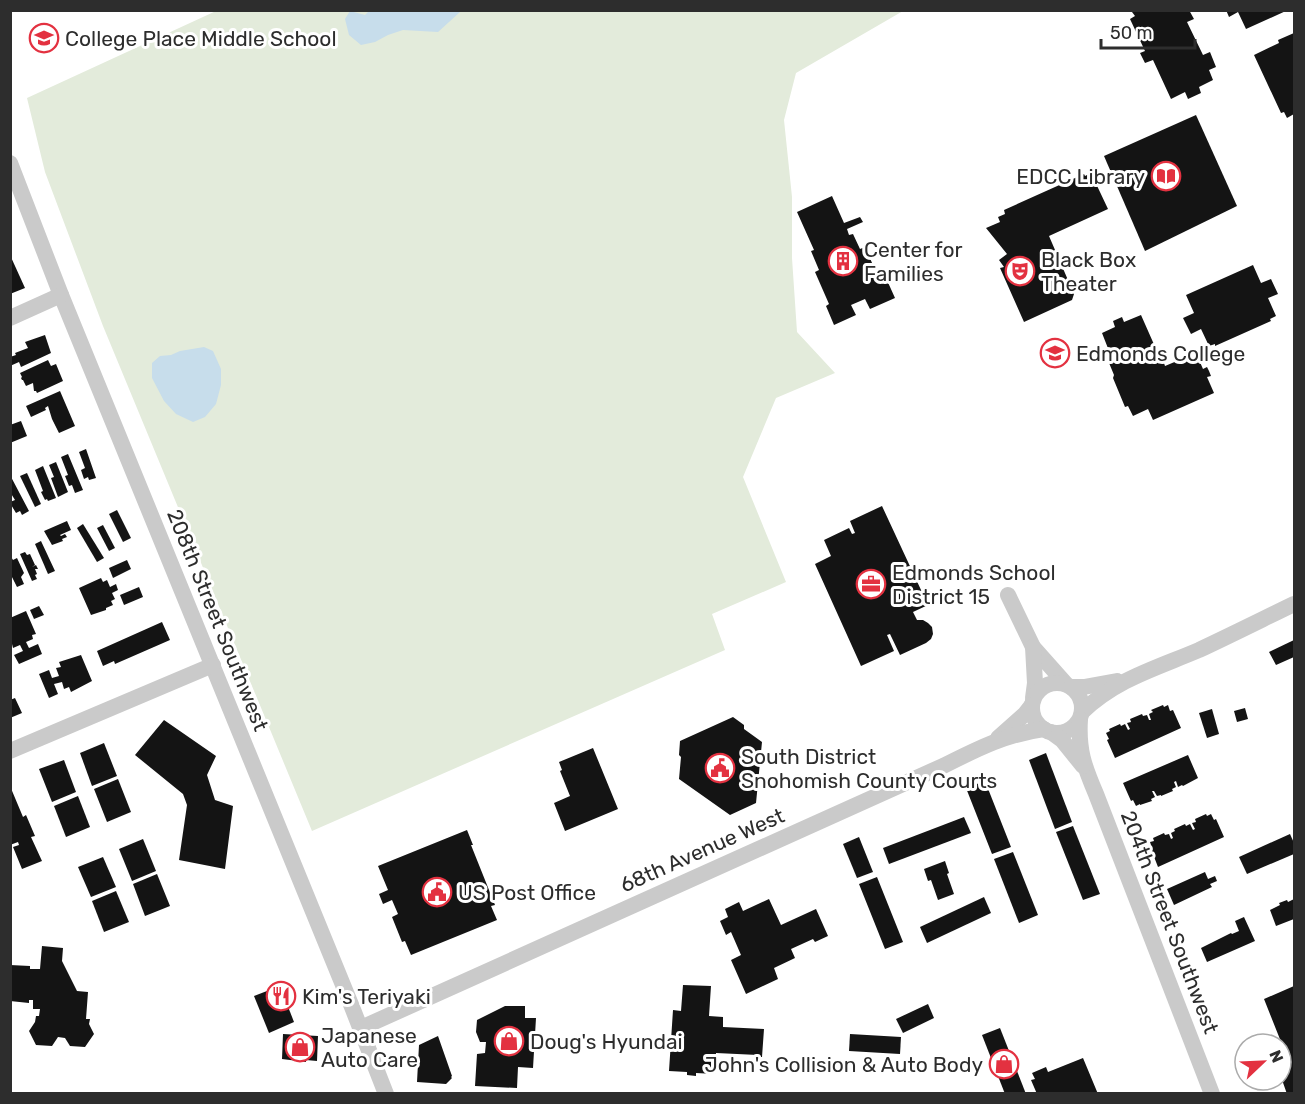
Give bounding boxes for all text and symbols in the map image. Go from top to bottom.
scale bar [1101,12,1196,50]
school or university icon: College Place Middle School [28,22,60,54]
text: 50 m [1110,22,1153,44]
place label: College Place Middle School [65,26,337,51]
library icon: EDCC Library [1150,160,1182,192]
place label: EDCC Library [1016,164,1145,189]
place label: Center for Families [864,237,962,286]
building icon: Center for Families [827,245,859,277]
place label: Black Box Theater [1041,247,1136,296]
theatre icon: Black Box Theater [1004,255,1036,287]
school or university icon: Edmonds College [1039,337,1071,369]
place label: Edmonds College [1076,341,1245,366]
street label: 208th Street Southwest [162,506,274,734]
place label: Edmonds School District 15 [892,560,1056,609]
office icon: Edmonds School District 15 [855,568,887,600]
place label: South District Snohomish County Courts [741,744,997,793]
public building icon: South District Snohomish County Courts [704,752,736,784]
street label: 68th Avenue West [616,803,788,897]
street label: 204th Street Southwest [1116,807,1224,1037]
public building icon: US Post Office [421,876,453,908]
place label: US Post Office [458,880,596,905]
restaurant icon: Kim's Teriyaki [265,980,297,1012]
place label: Kim's Teriyaki [302,984,431,1009]
place label: Japanese Auto Care [321,1023,418,1072]
shop icon: Doug's Hyundai [493,1025,525,1057]
place label: Doug's Hyundai [530,1029,683,1054]
shop icon: Japanese Auto Care [284,1031,316,1063]
north arrow [1233,1032,1293,1092]
text: N [1265,1047,1287,1065]
shop icon: John's Collision & Auto Body [988,1048,1020,1080]
place label: John's Collision & Auto Body [704,1052,983,1077]

